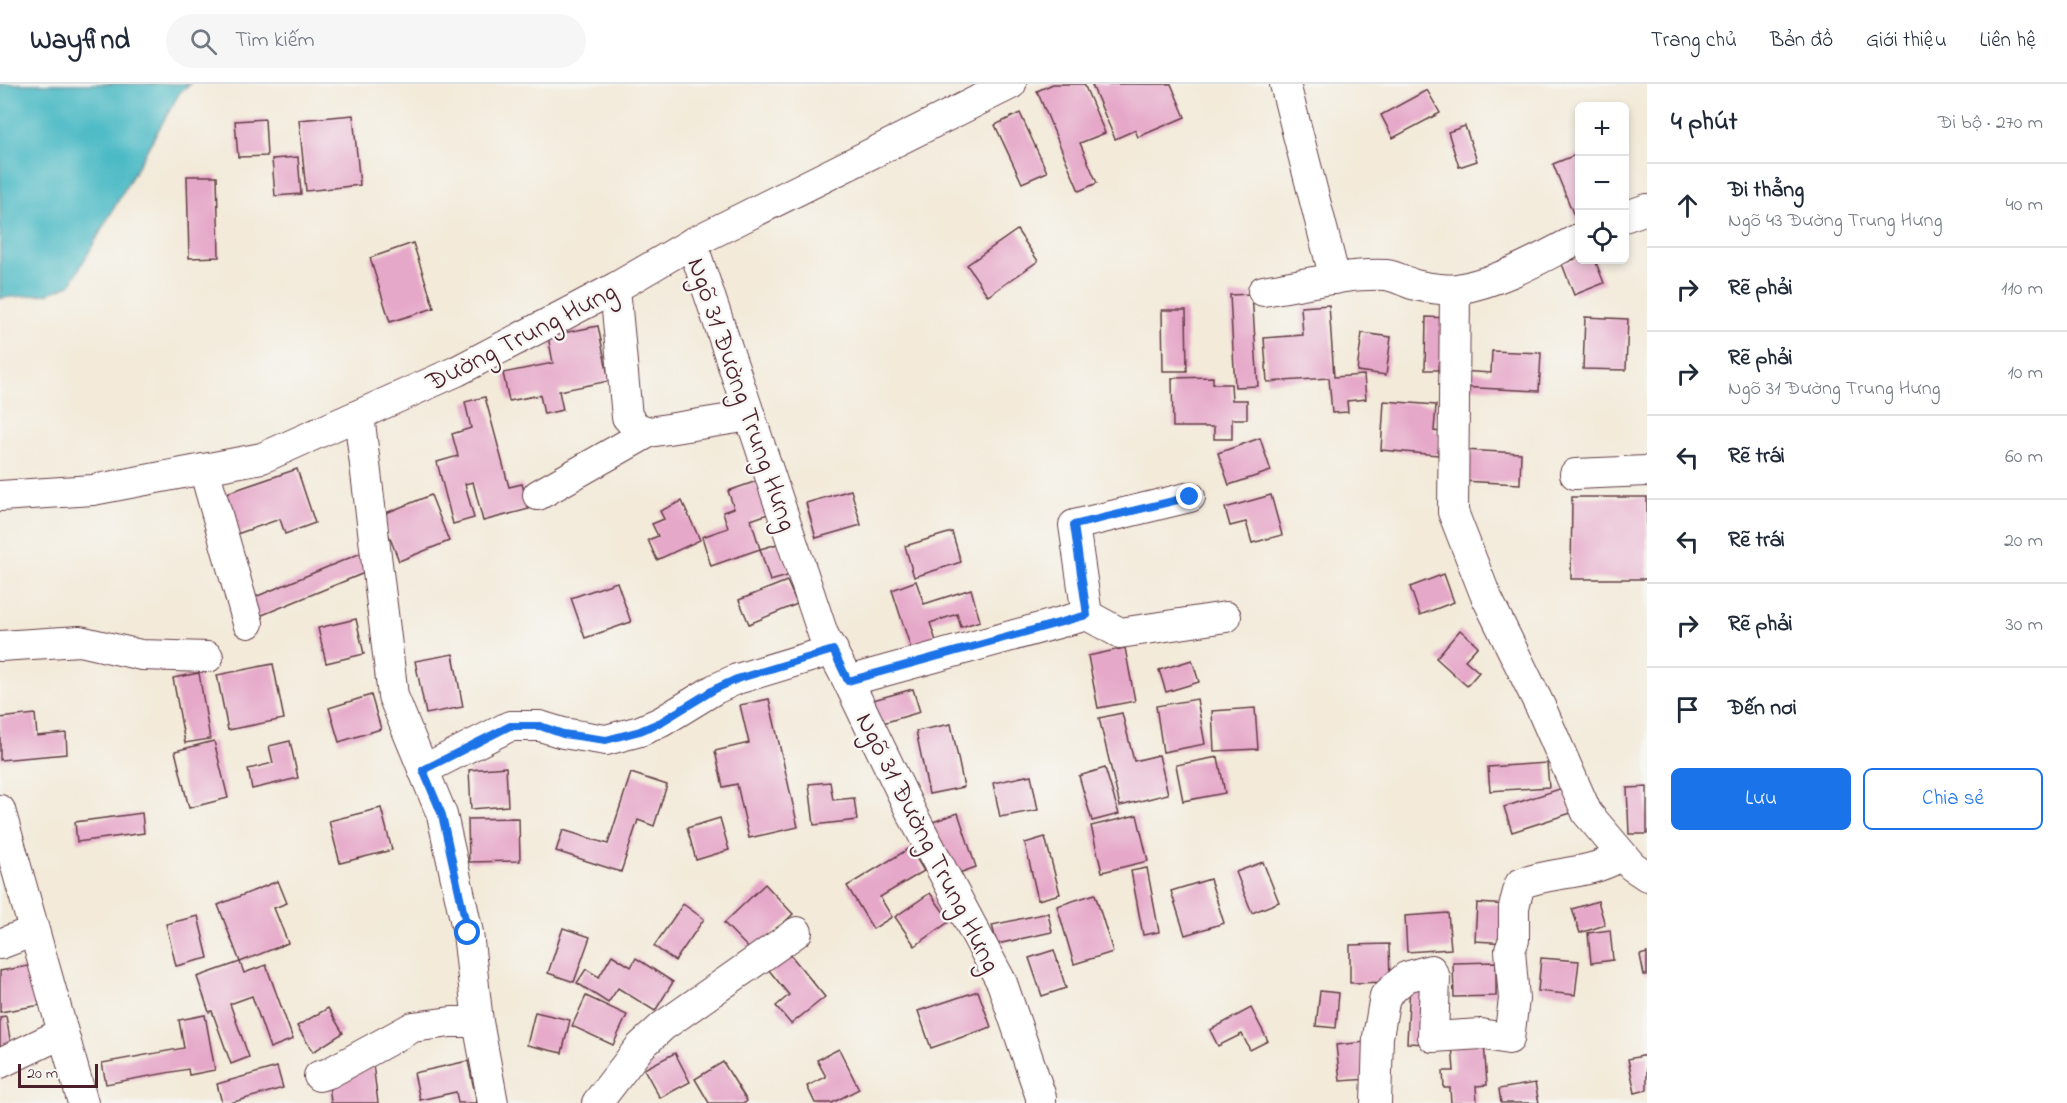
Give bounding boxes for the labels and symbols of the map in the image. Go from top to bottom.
street label: Ngõ 31 Đường Trung Hưng [675,253,806,537]
street label: Đường Trung Hưng [419,273,624,404]
route end [1176,483,1202,509]
street label: Ngõ 31 Đường Trung Hưng [844,706,1009,980]
route start [454,919,480,945]
scale bar [18,1061,98,1088]

